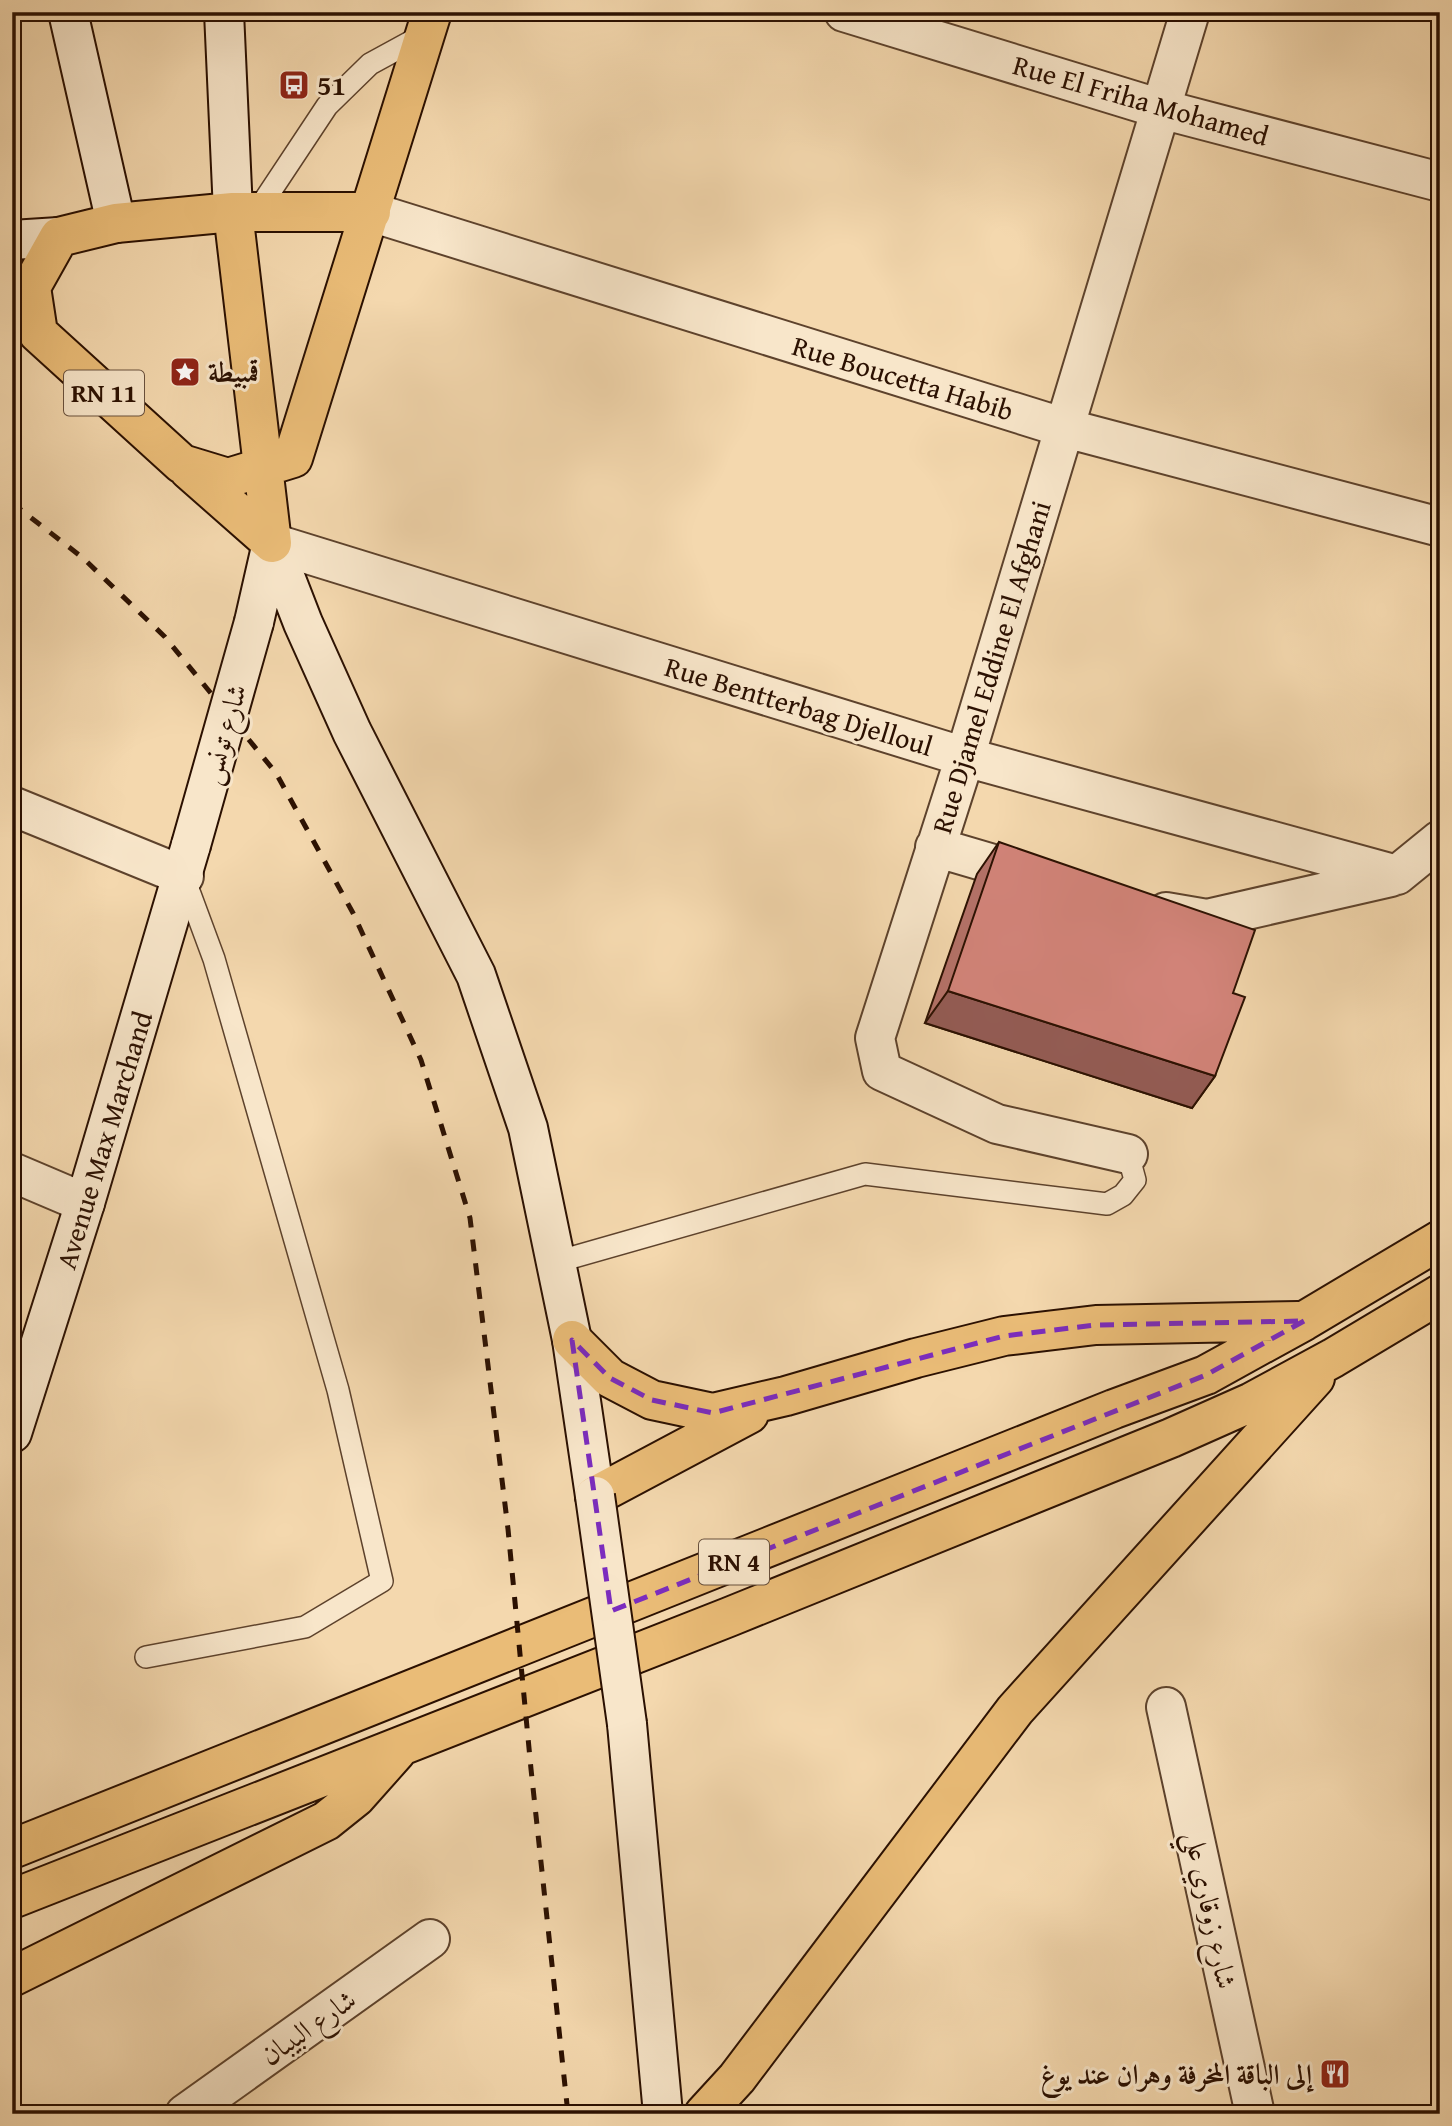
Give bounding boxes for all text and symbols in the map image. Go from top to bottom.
street label: Rue El Friha Mohamed [1009,43,1274,156]
place label: 51 [317,64,346,105]
bus stop icon: 51 [277,68,311,102]
street label: Rue Boucetta Habib [788,324,1019,431]
place label: قمبيطة [208,351,259,392]
place icon: قمبيطة [168,355,202,389]
road number: RN 11 [64,370,144,416]
street label: Rue Djamel Eddine El Afghani [920,495,1061,838]
street label: Rue Bentterbag Djelloul [660,645,938,766]
street label: شارع تونس [189,679,260,790]
street label: Avenue Max Marchand [45,1006,162,1274]
road number: RN 4 [699,1540,769,1584]
street label: شارع زوقاري علي [1168,1827,1248,1994]
street label: شارع البيبان [251,1979,366,2078]
place label: إلى الباقة المخرفة وهران عند يوغ [1041,2053,1314,2098]
restaurant icon: إلى الباقة المخرفة وهران عند يوغ [1318,2057,1352,2091]

